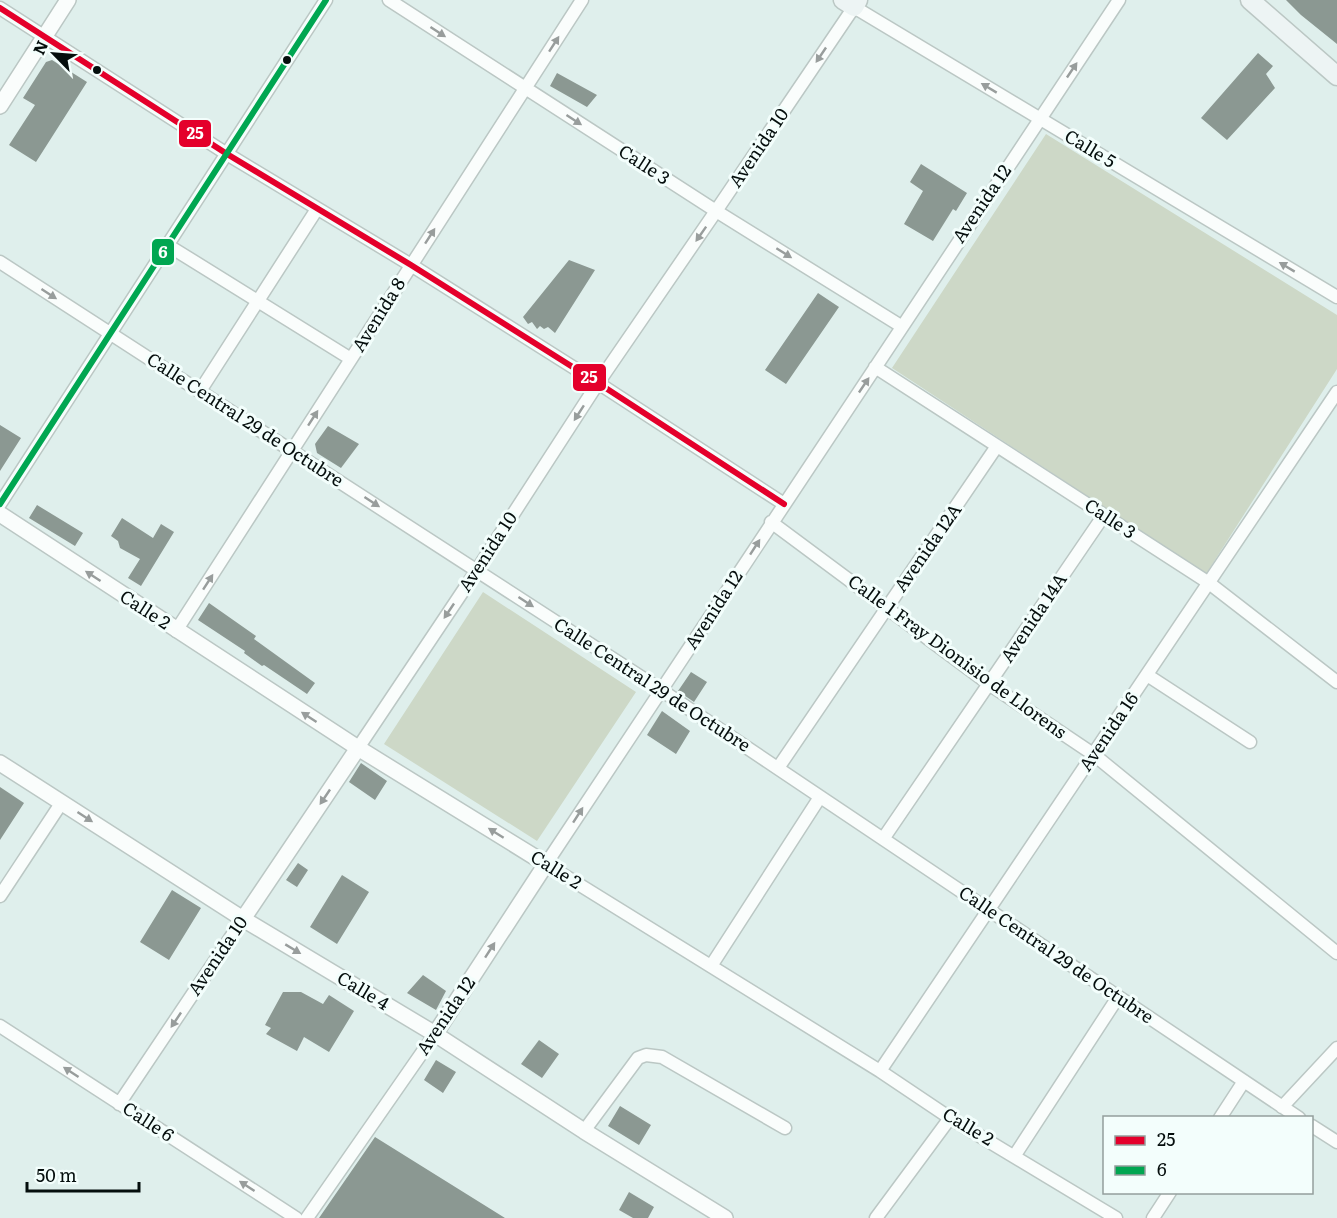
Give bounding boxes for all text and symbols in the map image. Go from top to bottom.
north arrow [24,24,84,84]
one-way arrow [430,26,446,37]
text: N [26,36,53,58]
one-way arrow [548,36,559,52]
one-way arrow [816,47,827,63]
unlabelled marker [281,54,293,66]
one-way arrow [1066,62,1078,78]
unlabelled marker [91,64,103,76]
one-way arrow [980,83,997,93]
street label: Avenida 10 [721,102,794,192]
one-way arrow [566,114,582,126]
line badge: 25 [178,119,212,148]
text: 25 [186,120,204,144]
street label: Calle 5 [1060,122,1122,174]
street label: Calle 3 [614,137,676,191]
street label: Avenida 12 [944,158,1017,248]
one-way arrow [695,226,706,243]
one-way arrow [424,228,435,244]
line badge: 6 [151,238,175,266]
text: 6 [158,239,168,263]
one-way arrow [776,248,792,259]
one-way arrow [1279,262,1295,273]
street label: Avenida 8 [344,272,411,357]
one-way arrow [41,288,57,299]
street label: Calle Central 29 de Octubre [142,345,350,493]
line badge: 25 [572,363,607,392]
text: 25 [580,364,598,388]
one-way arrow [858,377,869,393]
one-way arrow [573,405,584,421]
one-way arrow [308,410,319,426]
street label: Calle 3 [1080,491,1142,545]
one-way arrow [363,496,379,508]
street label: Avenida 12A [886,497,967,597]
street label: Avenida 10 [451,506,523,597]
one-way arrow [749,539,760,555]
street label: Avenida 12 [677,564,748,654]
street label: Calle 1 Fray Dionisio de Llorens [843,567,1073,744]
street label: Avenida 14A [993,567,1073,667]
one-way arrow [84,570,101,581]
one-way arrow [202,573,213,590]
street label: Calle 2 [115,582,177,635]
one-way arrow [518,596,534,607]
one-way arrow [444,603,455,620]
street label: Calle Central 29 de Octubre [549,610,757,758]
street label: Avenida 16 [1071,686,1144,776]
one-way arrow [301,711,317,722]
one-way arrow [320,789,331,805]
one-way arrow [572,807,583,823]
one-way arrow [77,811,93,822]
one-way arrow [488,828,504,839]
street label: Calle 2 [526,842,588,895]
street label: Calle Central 29 de Octubre [954,878,1160,1029]
street label: Avenida 10 [180,910,253,1000]
one-way arrow [484,942,496,958]
one-way arrow [285,944,302,954]
street label: Calle 4 [332,964,395,1016]
street label: Avenida 12 [408,970,481,1060]
one-way arrow [171,1012,182,1028]
one-way arrow [63,1066,79,1078]
street label: Calle 6 [118,1094,180,1148]
street label: Calle 2 [938,1100,1000,1152]
legend [1103,1116,1313,1194]
text: 25 [1157,1125,1175,1152]
scale bar [27,1155,140,1193]
text: 6 [1157,1155,1167,1182]
text: 50 m [36,1161,77,1188]
one-way arrow [239,1181,255,1192]

